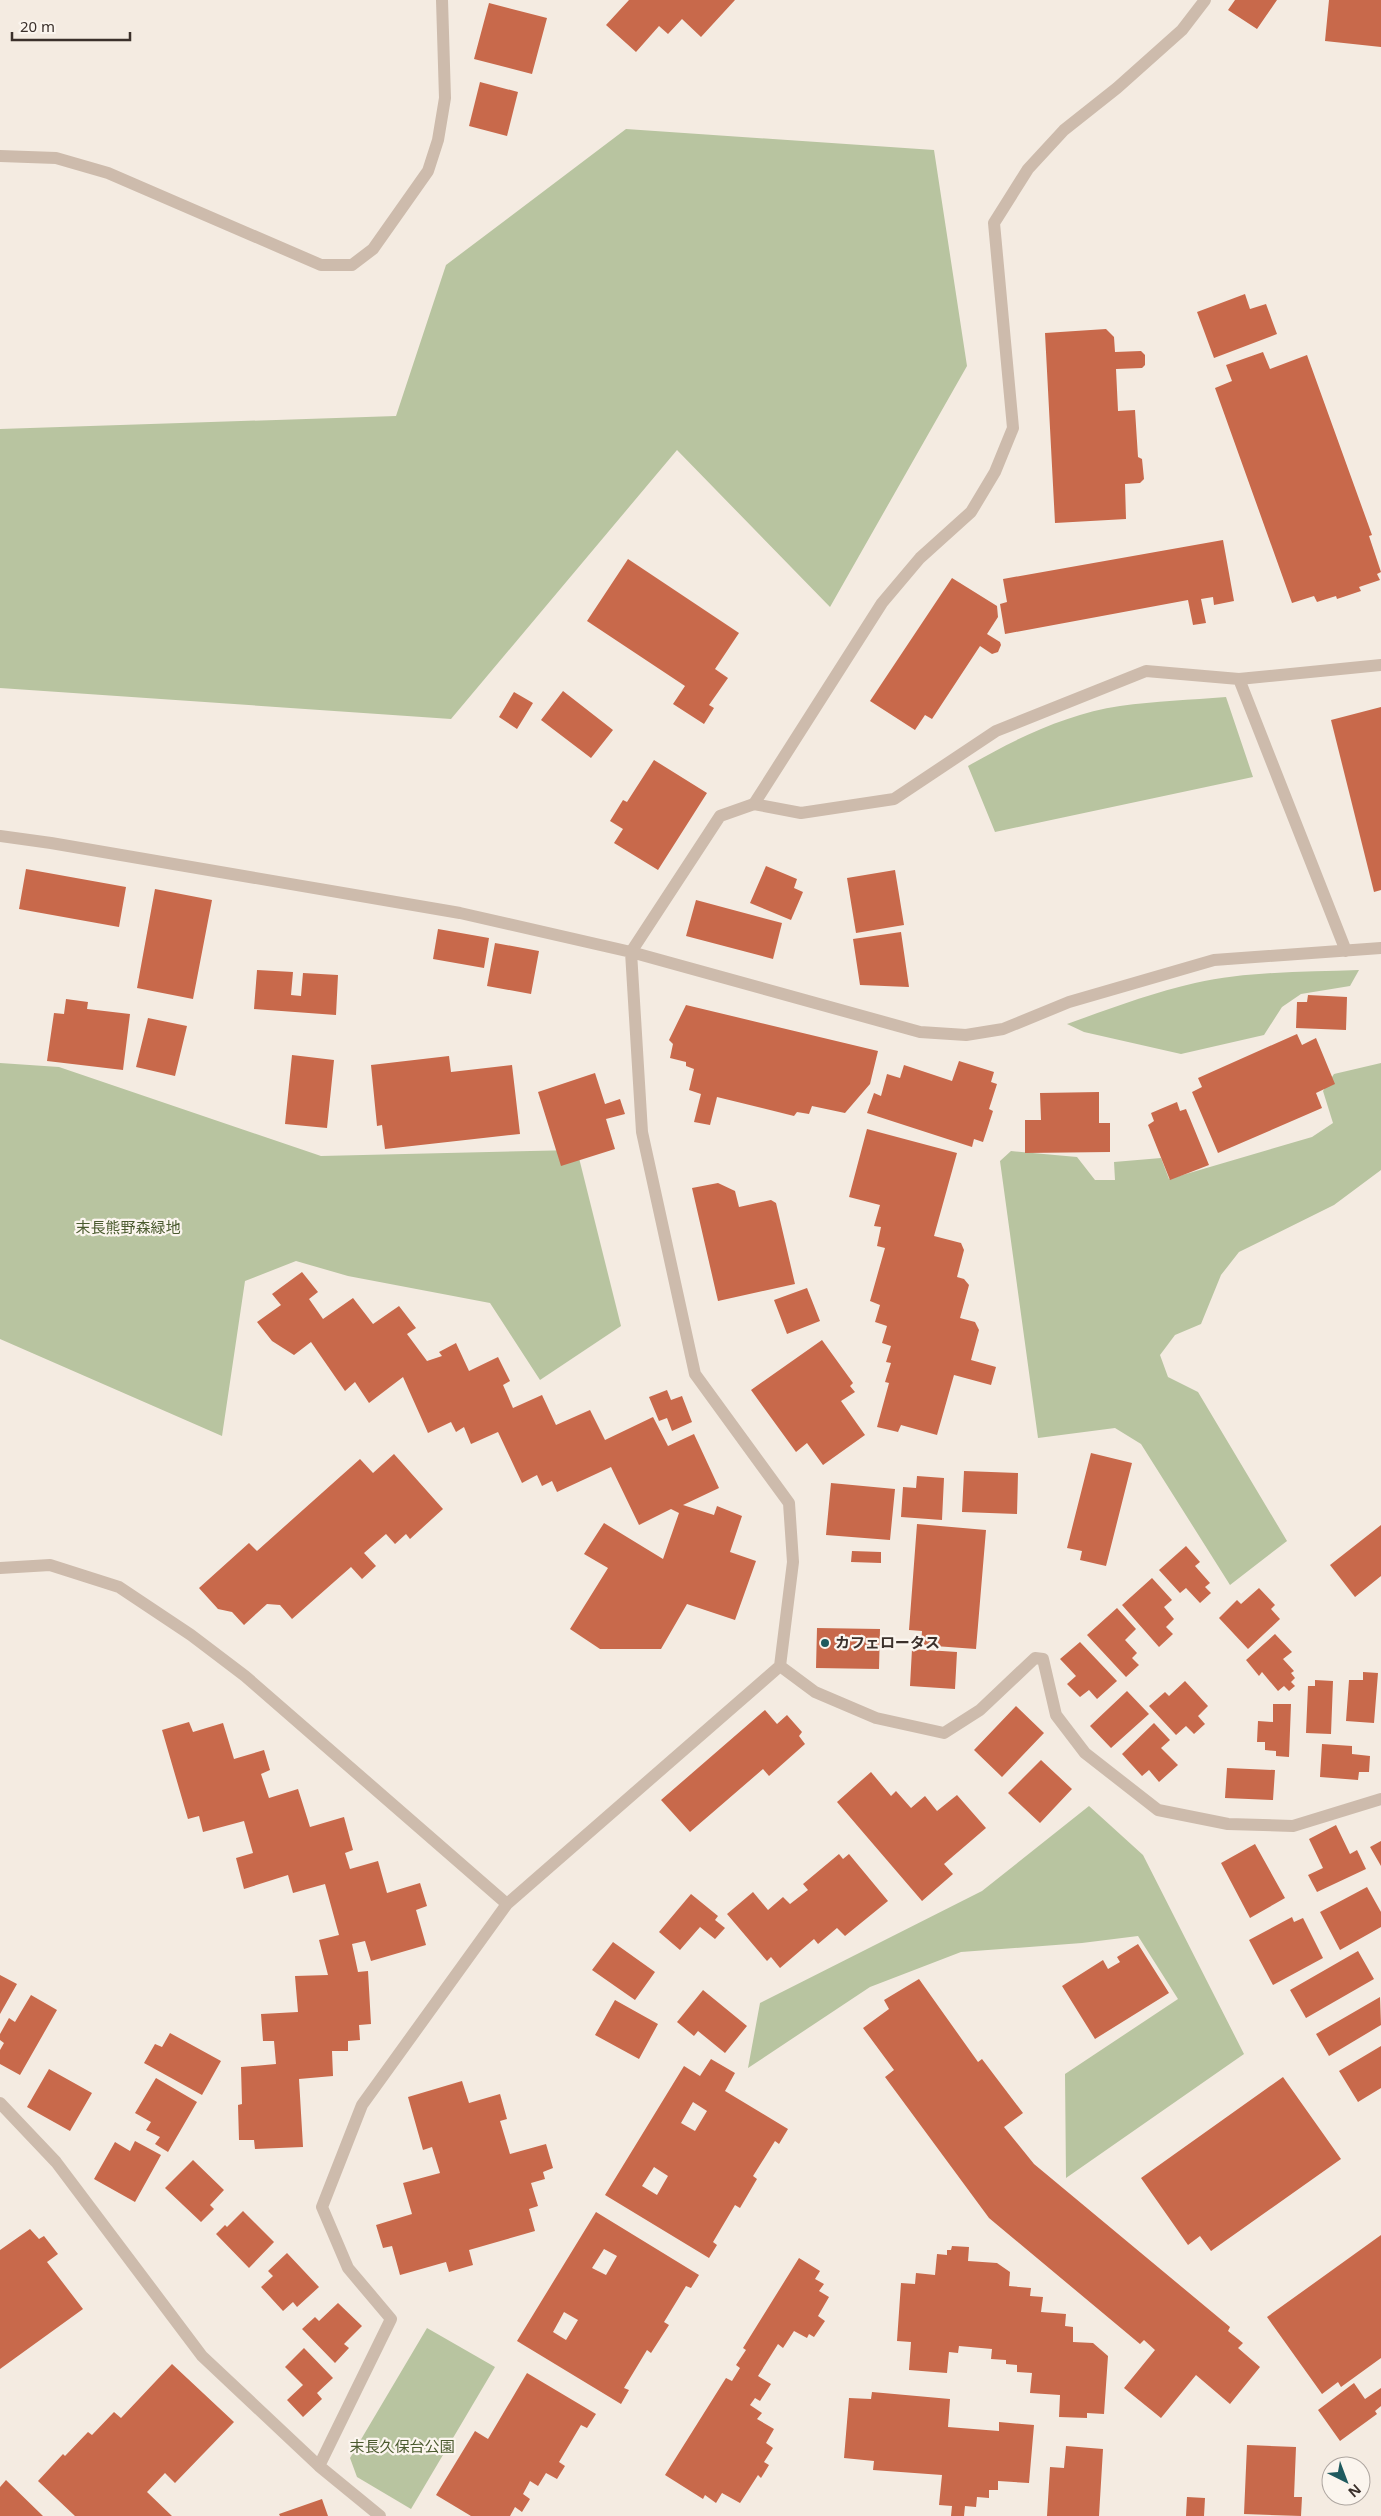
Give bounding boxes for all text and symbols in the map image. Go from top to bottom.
scale bar [12,10,130,42]
text: 20 m [20,16,55,36]
park label: 末長熊野森緑地 [75,1217,181,1237]
place label: カフェロータス [835,1632,940,1652]
marker: カフェロータス [819,1637,831,1649]
park label: 末長久保台公園 [349,2436,455,2456]
north arrow [1321,2456,1371,2506]
text: N [1344,2480,1366,2502]

